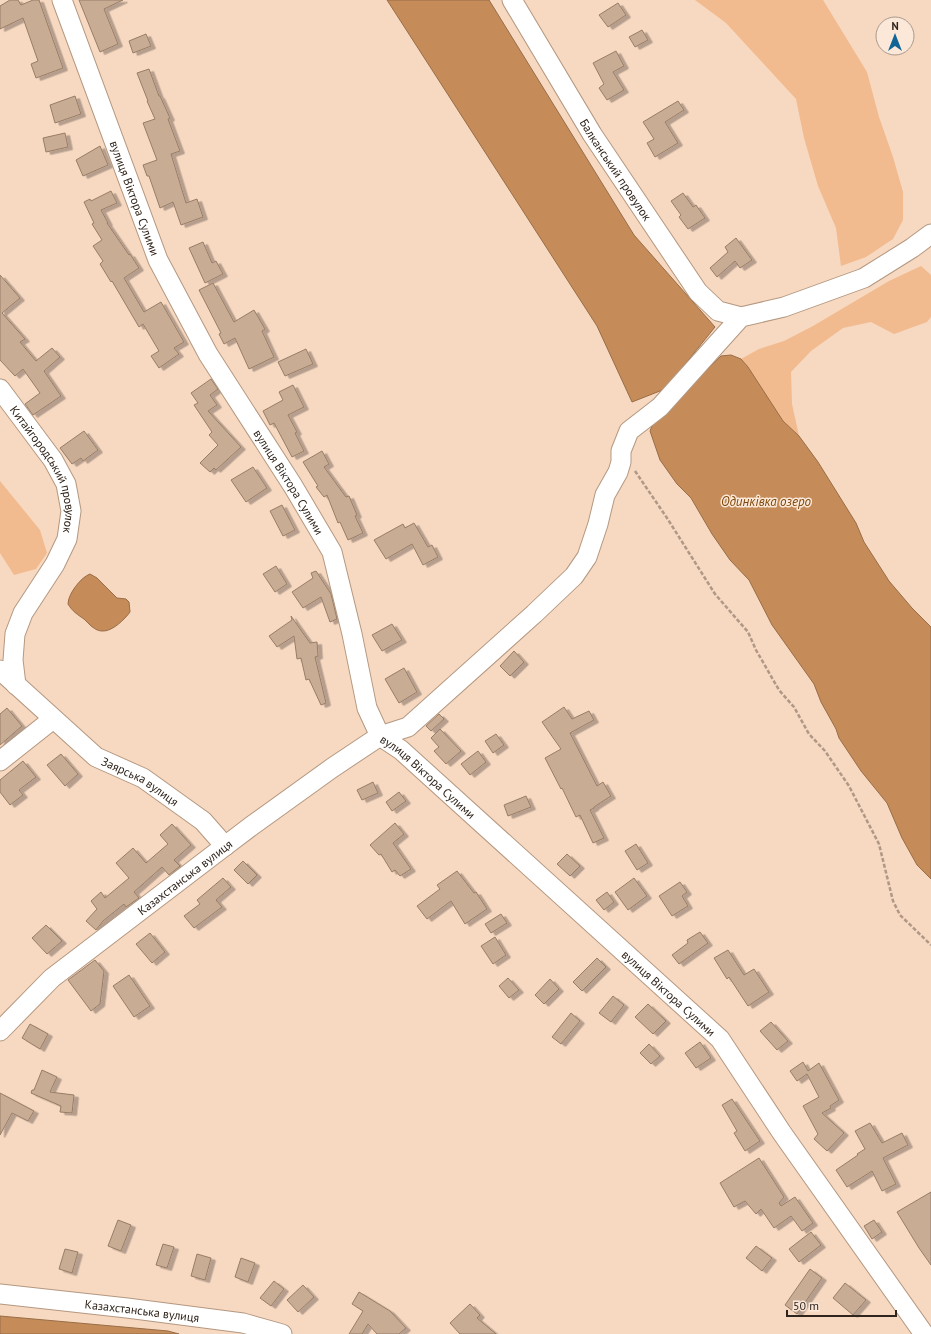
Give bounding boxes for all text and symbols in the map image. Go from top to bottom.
north arrow [875,16,915,56]
text: N [891,19,899,33]
street label: Балканський провулок [577,116,655,223]
street label: вулиця Віктора Сулими [107,138,163,257]
street label: Китайгородський провулок [7,402,79,534]
street label: вулиця Віктора Сулими [251,426,327,537]
water label: Одинківка озеро [721,493,812,510]
street label: вулиця Віктора Сулими [378,731,479,822]
street label: Заярська вулиця [99,753,182,809]
street label: Казахстанська вулиця [134,836,235,918]
street label: вулиця Віктора Сулими [619,947,719,1039]
scale bar [787,1292,896,1318]
street label: Казахстанська вулиця [84,1296,200,1325]
text: 50 m [793,1298,819,1313]

